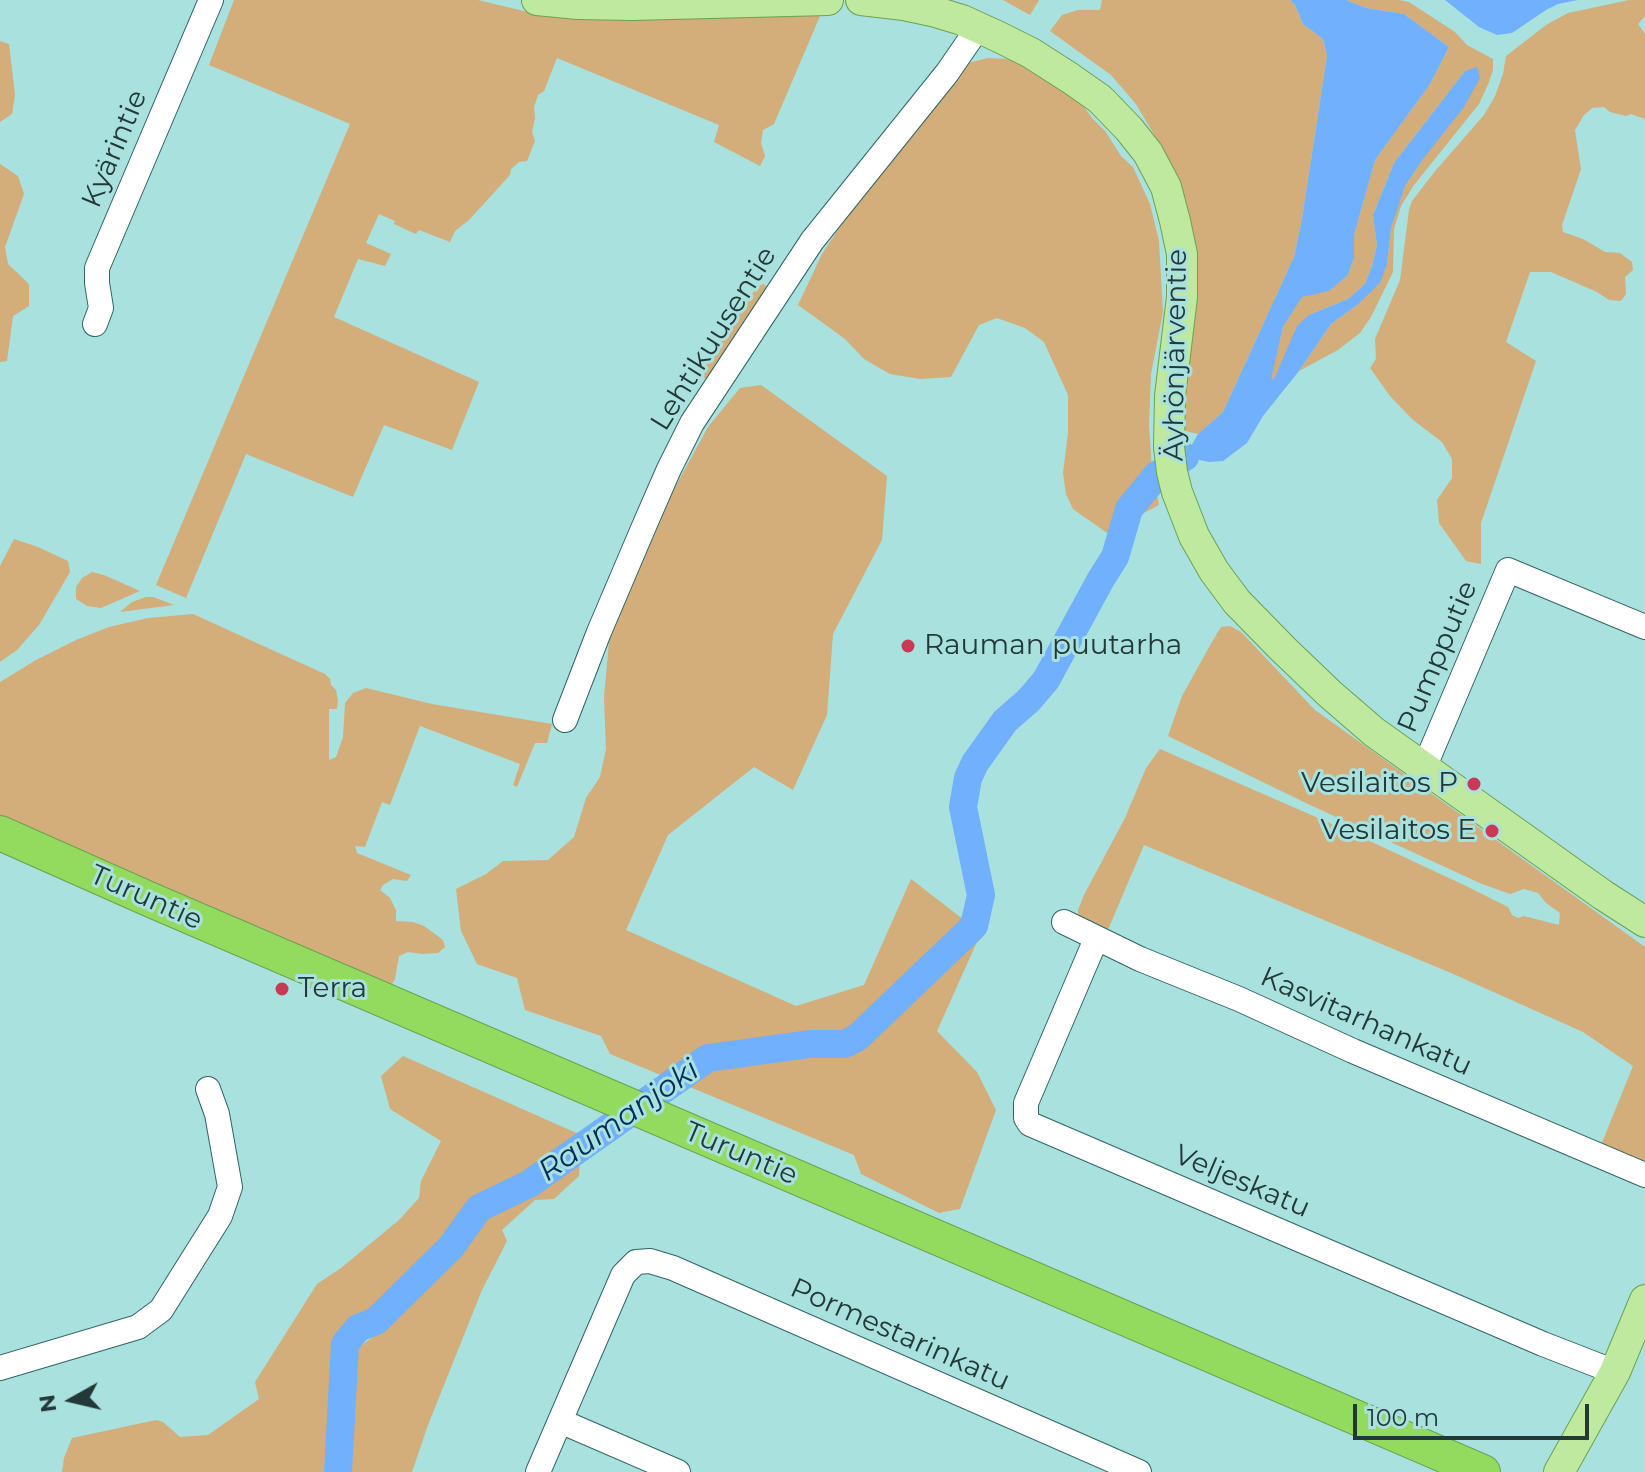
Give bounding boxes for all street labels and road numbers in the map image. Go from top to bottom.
street label: Kyärintie [75,85,155,213]
street label: Lehtikuusentie [644,241,784,437]
street label: Äyhönjärventie [1157,249,1195,461]
street label: Pumpputie [1391,576,1485,738]
street label: Turuntie [85,858,207,938]
street label: Kasvitarhankatu [1255,960,1477,1084]
street label: Turuntie [680,1115,802,1193]
street label: Veljeskatu [1169,1138,1315,1226]
street label: Pormestarinkatu [785,1272,1015,1398]

